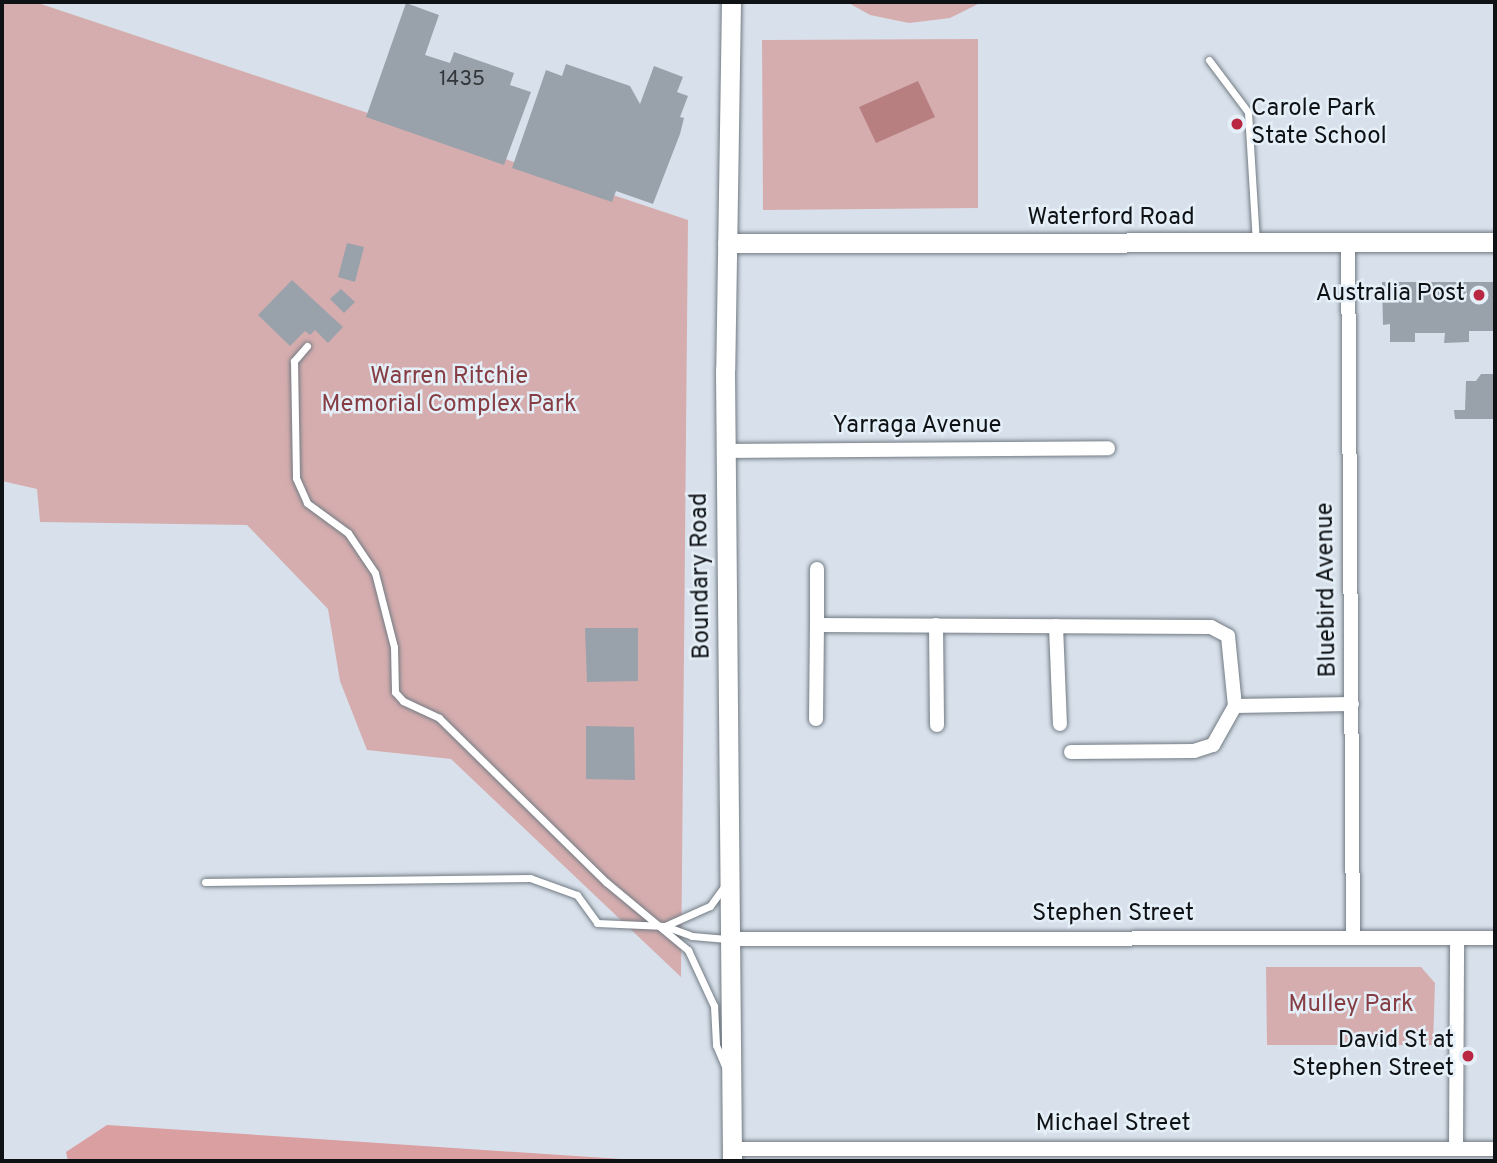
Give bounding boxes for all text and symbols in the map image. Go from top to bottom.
house number: 1435 [439,67,485,93]
place label: Carole Park State School [1251,96,1387,152]
marker: Carole Park State School [1229,116,1245,132]
street label: Waterford Road [1027,205,1195,233]
place label: Australia Post [1316,281,1465,309]
marker: Australia Post [1471,287,1487,303]
park label: Warren Ritchie Memorial Complex Park [321,364,577,420]
street label: Yarraga Avenue [832,413,1002,441]
street label: Boundary Road [686,492,718,660]
street label: Bluebird Avenue [1312,502,1344,678]
street label: Stephen Street [1032,901,1194,929]
park label: Mulley Park [1288,992,1414,1020]
place label: David St at Stephen Street [1292,1028,1454,1084]
marker: David St at Stephen Street [1460,1048,1476,1064]
street label: Michael Street [1036,1111,1190,1139]

